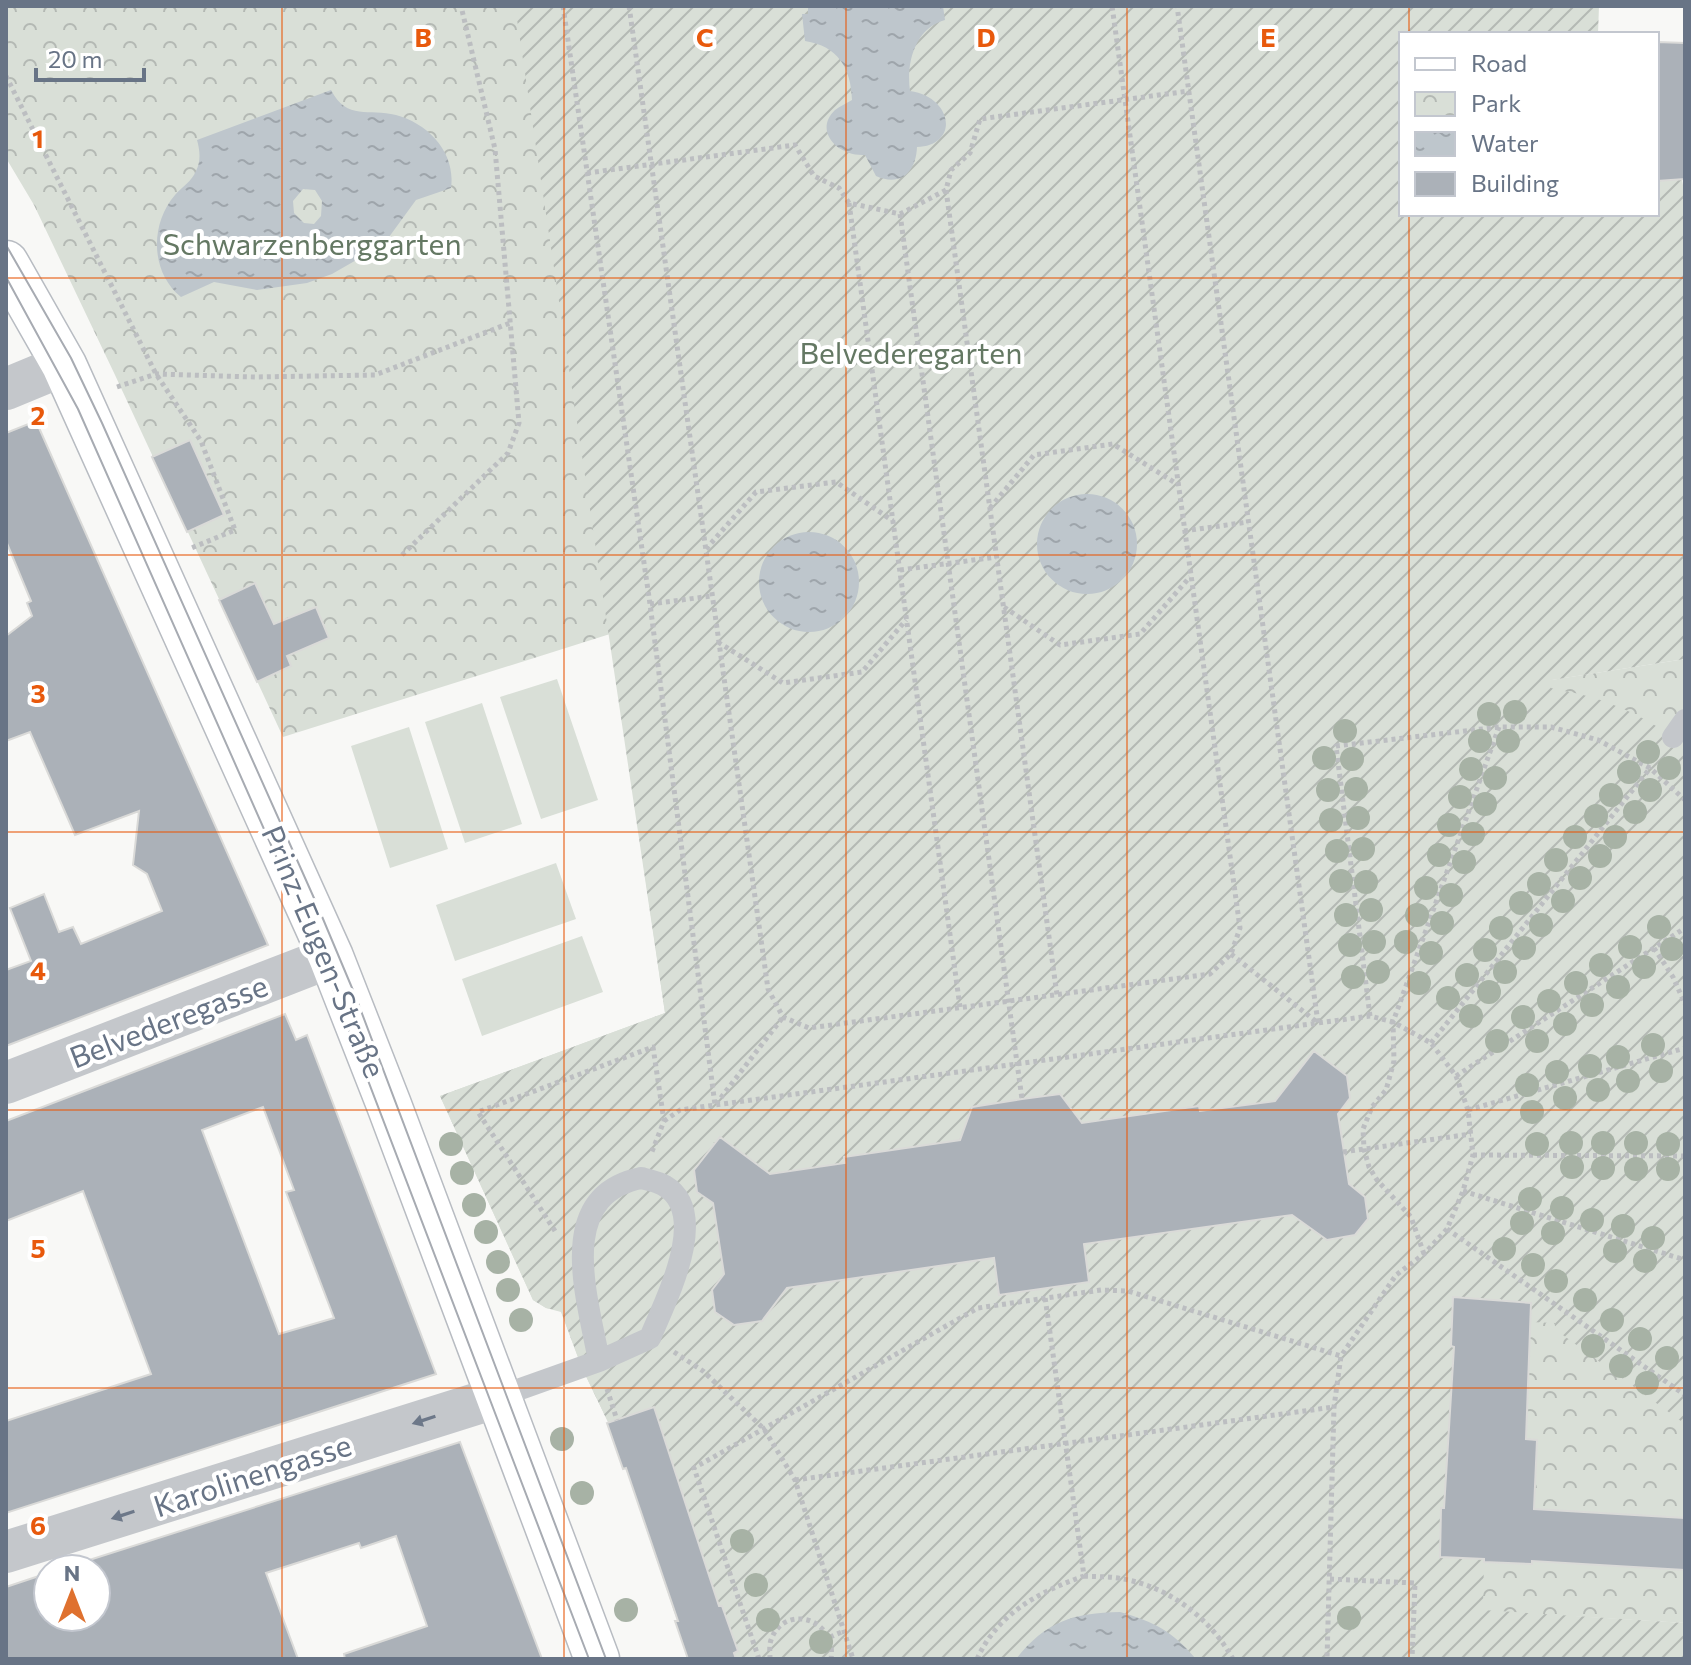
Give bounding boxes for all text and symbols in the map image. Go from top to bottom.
text: B [414,21,432,52]
text: C [696,21,714,52]
text: D [976,21,996,52]
text: E [1260,21,1276,52]
scale bar [36,32,144,82]
legend [1399,32,1659,216]
text: 20 m [48,44,102,73]
text: Road [1471,48,1527,77]
text: Park [1471,88,1521,117]
text: 1 [32,122,44,153]
text: Water [1471,128,1539,157]
text: Building [1471,168,1559,197]
park label: Schwarzenberggarten [162,224,462,261]
park label: Belvederegarten [800,333,1022,370]
text: 2 [31,399,45,430]
text: 3 [30,677,46,708]
street label: Prinz-Eugen-Straße [255,819,395,1083]
text: 4 [30,954,46,985]
street label: Belvederegasse [64,965,272,1075]
text: 5 [30,1232,46,1263]
one-way arrow [412,1414,436,1427]
street label: Karolinengasse [149,1425,355,1523]
text: 6 [30,1509,46,1540]
one-way arrow [110,1510,134,1522]
north arrow [32,1553,112,1633]
text: N [64,1559,80,1586]

